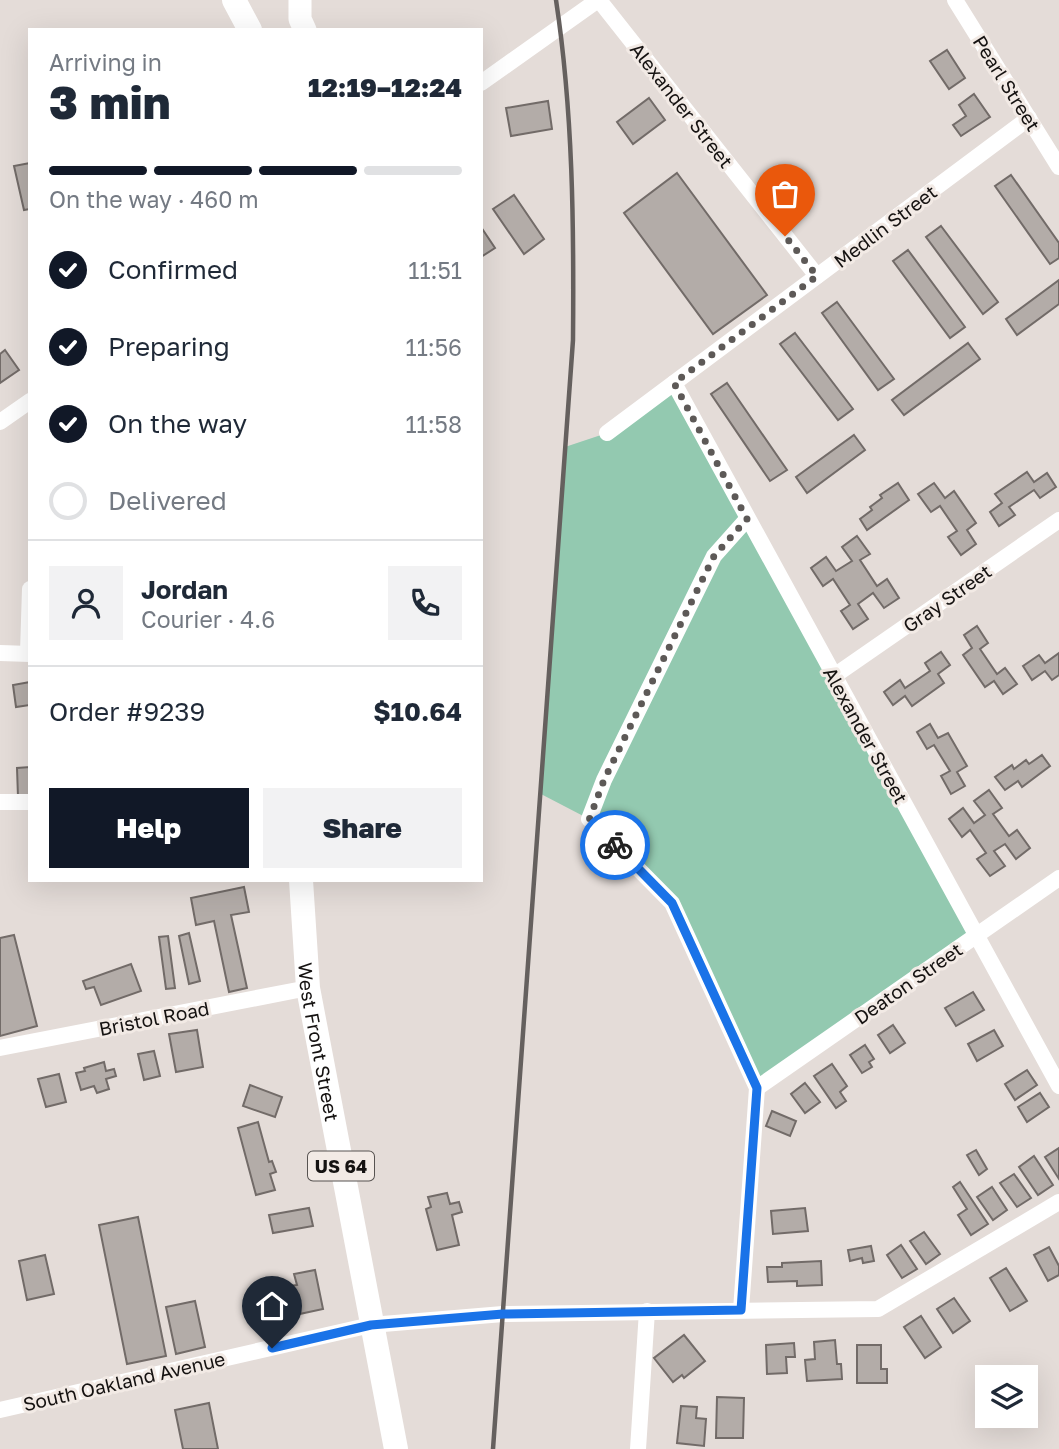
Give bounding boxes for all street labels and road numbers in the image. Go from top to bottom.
street label: Pearl Street [968,31,1046,135]
street label: Alexander Street [626,38,738,172]
street label: Medlin Street [829,180,941,272]
street label: Gray Street [898,559,996,637]
street label: Alexander Street [819,663,913,807]
street label: Deaton Street [850,937,966,1029]
street label: West Front Street [295,962,345,1123]
street label: Bristol Road [97,996,211,1040]
road number: US 64 [308,1152,374,1181]
street label: South Oakland Avenue [21,1347,227,1415]

